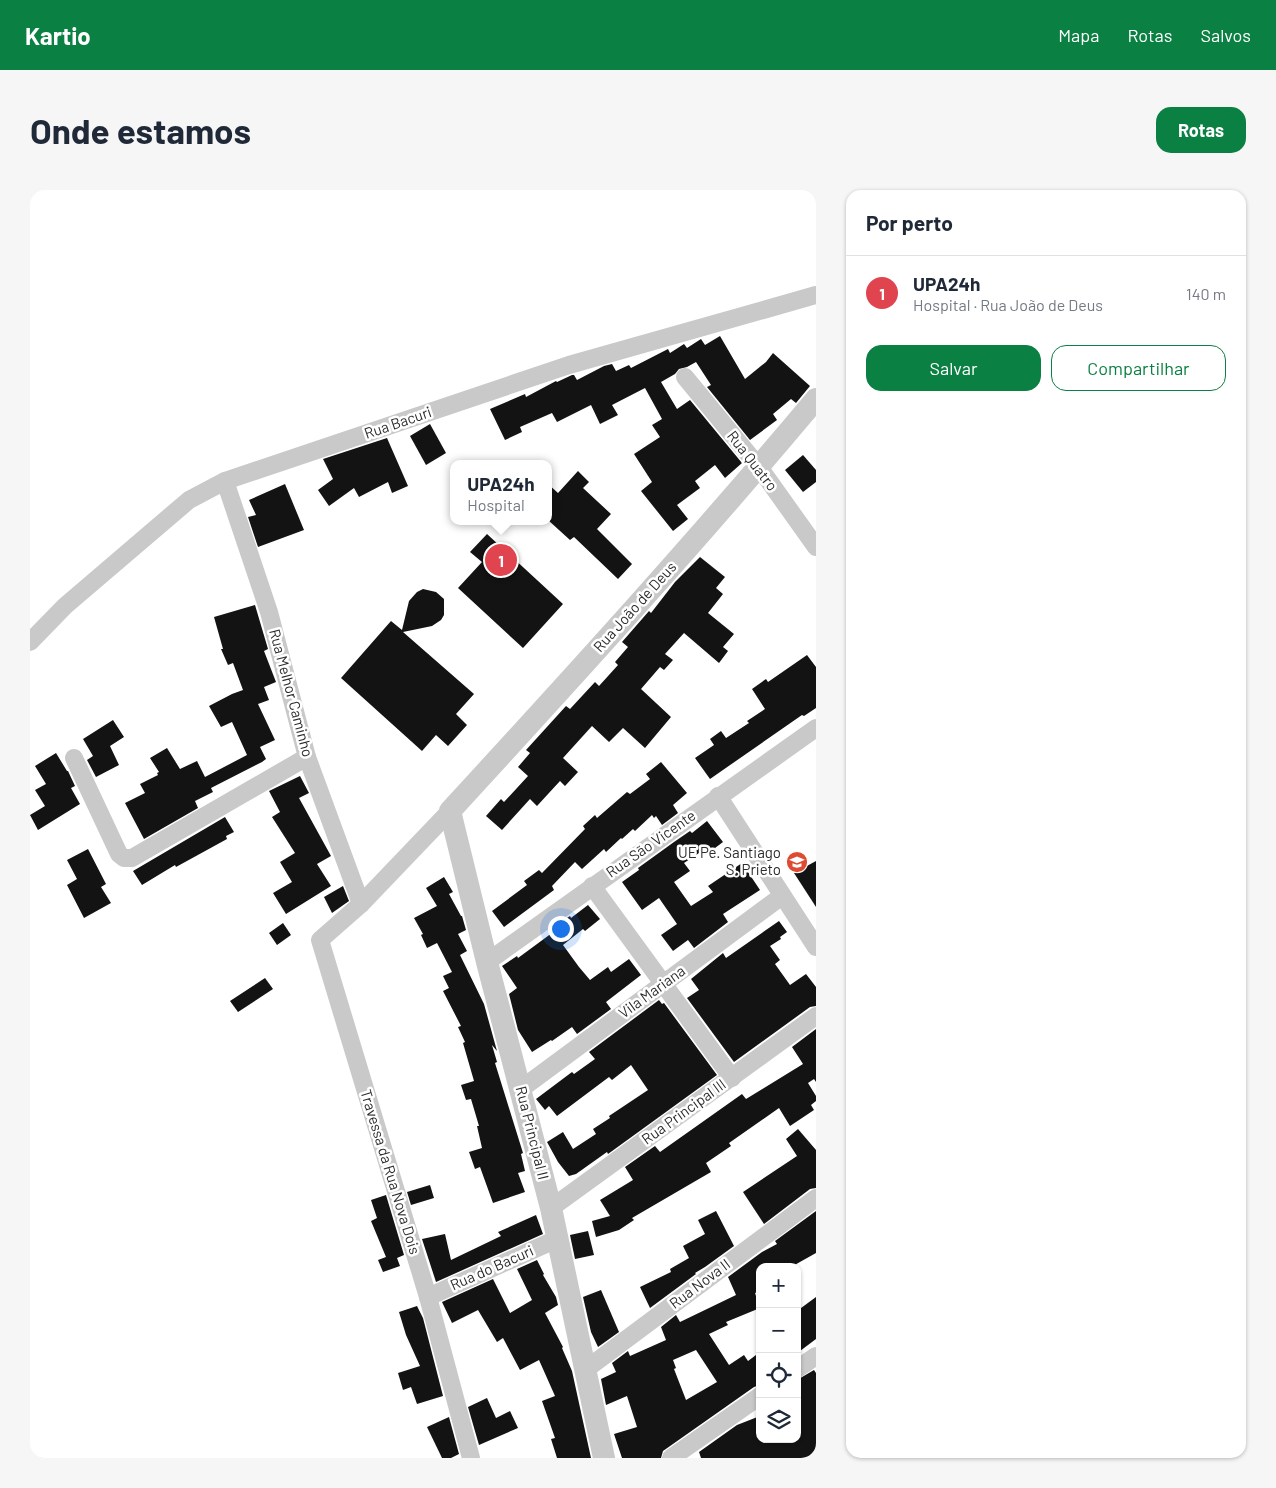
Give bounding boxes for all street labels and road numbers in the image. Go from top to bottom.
street label: Rua Bacuri [362,402,434,442]
street label: Rua Quatro [724,427,782,494]
street label: Rua João de Deus [589,558,679,655]
street label: Rua Melhor Caminho [266,627,318,759]
street label: Rua São Vicente [602,806,699,881]
street label: Vila Mariana [615,961,688,1021]
street label: Rua Principal III [638,1075,729,1148]
street label: Rua Principal II [513,1084,553,1181]
street label: Travessa da Rua Nova Dois [357,1087,425,1256]
street label: Rua do Bacuri [447,1241,536,1293]
street label: Rua Nova II [666,1255,733,1312]

